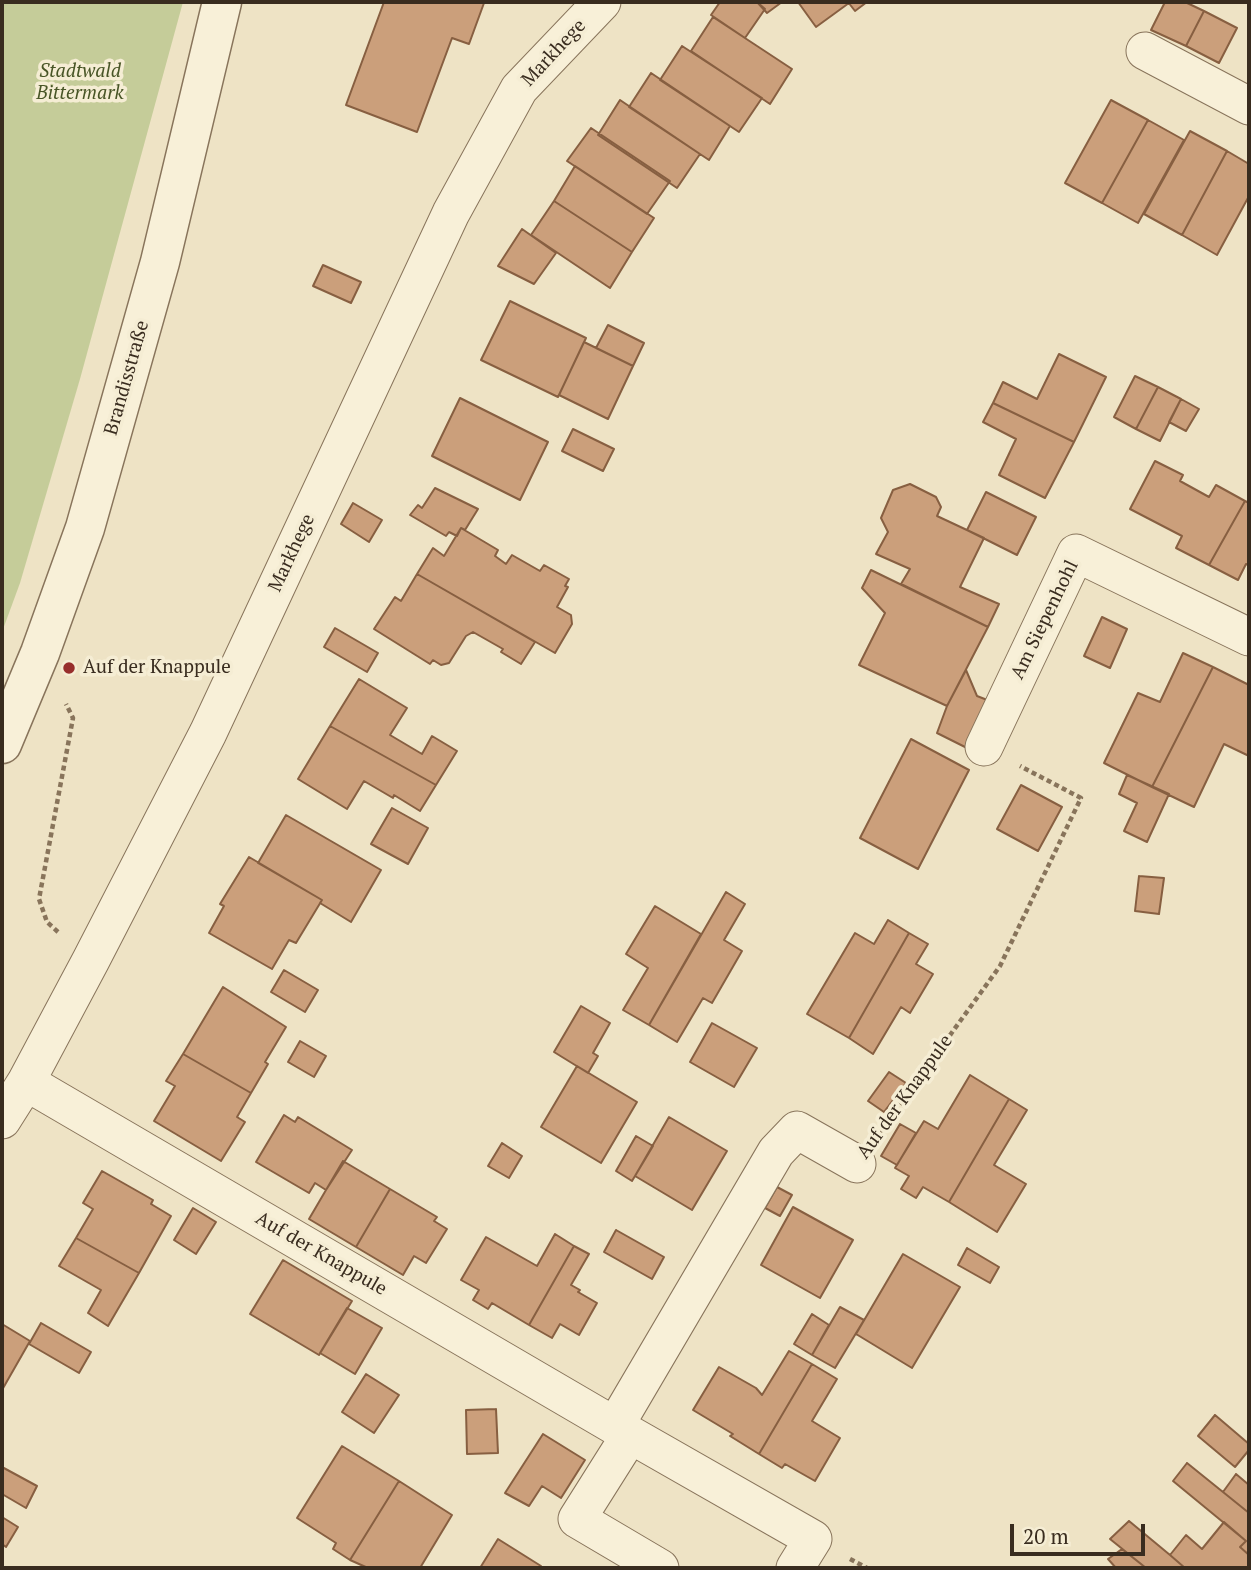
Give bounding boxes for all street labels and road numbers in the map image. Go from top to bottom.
street label: Markhege [517,15,591,91]
street label: Brandisstraße [100,318,154,438]
street label: Markhege [264,510,320,596]
street label: Am Siepenhohl [1006,557,1084,683]
street label: Auf der Knappule [852,1030,958,1164]
street label: Auf der Knappule [251,1207,391,1301]

